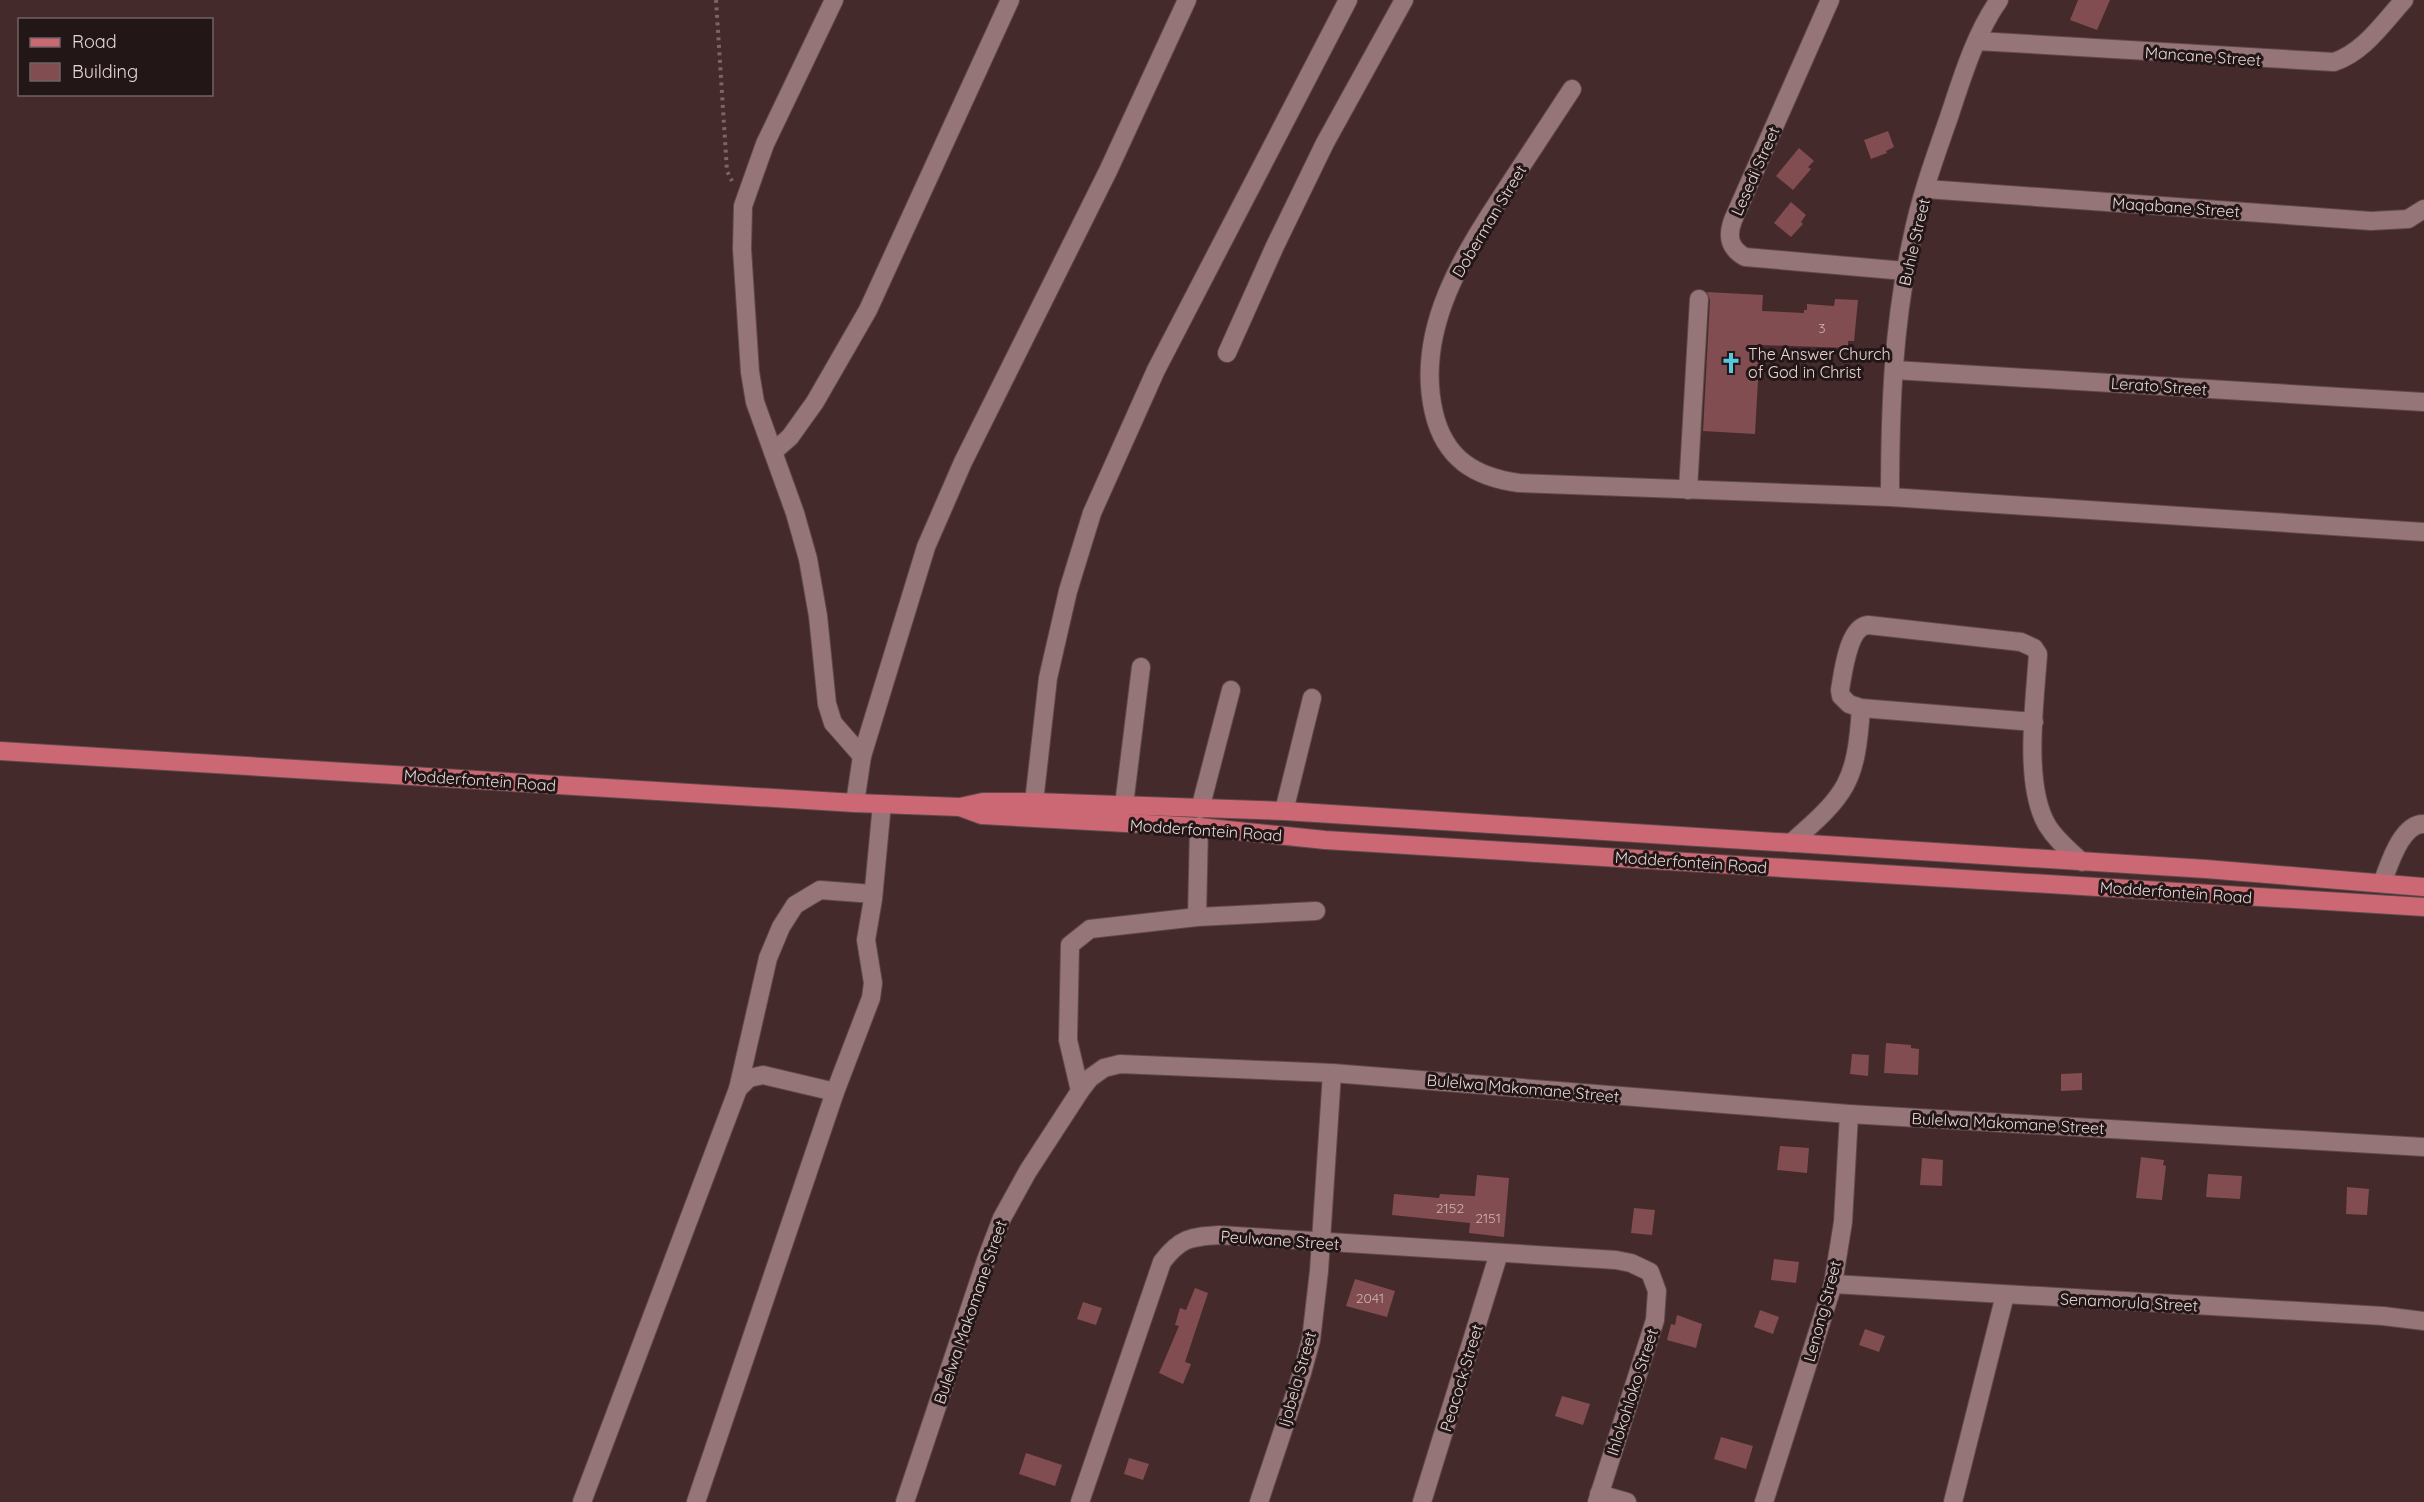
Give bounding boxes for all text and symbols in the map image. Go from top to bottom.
legend [18,18,213,96]
text: Road [72,30,117,53]
street label: Mancane Street [2144,42,2262,70]
text: Building [72,60,138,83]
street label: Lesedi Street [1726,123,1784,219]
street label: Doberman Street [1448,161,1530,281]
street label: Maqabane Street [2111,193,2241,221]
street label: Buhle Street [1894,196,1934,288]
house number: 3 [1818,319,1826,337]
place label: The Answer Church of God in Christ [1748,344,1891,382]
church icon: The Answer Church of God in Christ [1719,351,1743,375]
street label: Lerato Street [2110,373,2208,399]
street label: Modderfontein Road [403,765,557,795]
street label: Modderfontein Road [1129,815,1283,845]
street label: Modderfontein Road [1614,847,1768,877]
street label: Modderfontein Road [2099,877,2253,907]
street label: Bulelwa Makomane Street [1426,1070,1620,1106]
street label: Bulelwa Makomane Street [1911,1108,2105,1138]
house number: 2152 [1436,1199,1464,1217]
house number: 2151 [1475,1209,1501,1227]
street label: Bulelwa Makomane Street [929,1217,1011,1407]
street label: Peulwane Street [1220,1226,1340,1254]
street label: Lenong Street [1799,1258,1845,1364]
street label: Senamorula Street [2060,1288,2198,1316]
house number: 2041 [1356,1289,1384,1307]
street label: Peacock Street [1435,1322,1487,1434]
street label: Ihlokohloko Street [1602,1326,1662,1458]
street label: Ijobela Street [1274,1329,1320,1429]

